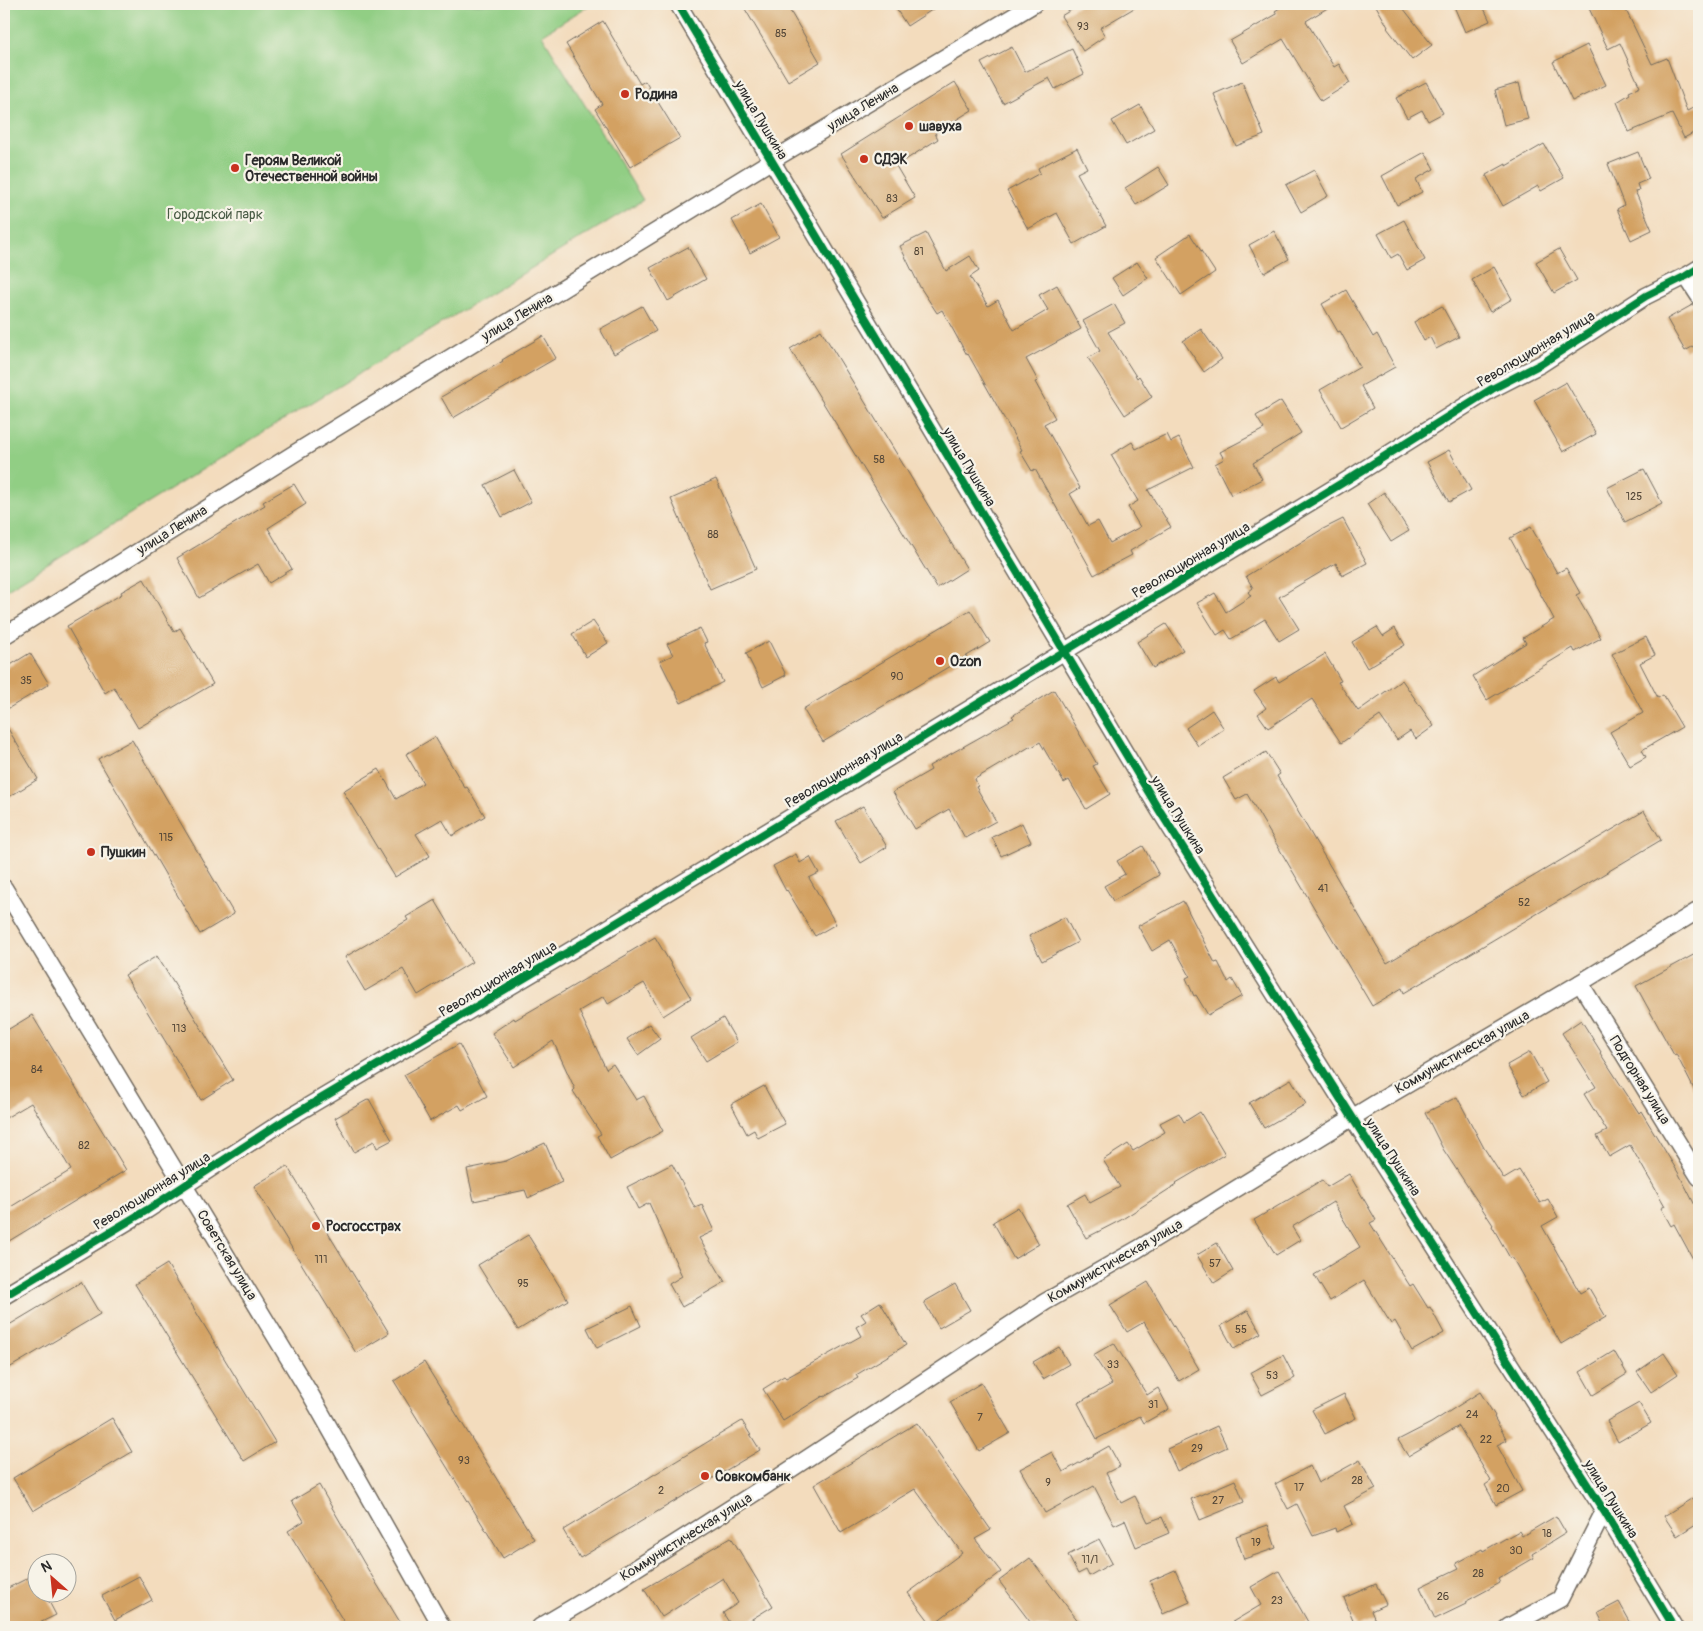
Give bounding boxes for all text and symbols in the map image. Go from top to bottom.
house number: 93 [1077,20,1089,33]
house number: 85 [775,27,787,40]
street label: улица Пушкина [730,77,791,163]
street label: улица Ленина [824,79,902,135]
place label: Родина [635,86,678,103]
marker: Родина [619,88,631,100]
place label: шавуха [919,118,962,135]
marker: шавуха [903,120,915,132]
place label: СДЭК [874,151,908,168]
place label: Героям Великой Отечественной войны [245,152,378,185]
marker: СДЭК [858,153,870,165]
marker: Героям Великой Отечественной войны [229,162,241,174]
house number: 83 [886,192,898,205]
park label: Городской парк [167,206,263,223]
house number: 81 [914,245,924,258]
street label: улица Ленина [478,289,556,345]
street label: Революционная улица [1474,307,1598,391]
street label: улица Пушкина [938,424,999,510]
house number: 58 [873,453,885,466]
house number: 125 [1626,490,1642,503]
street label: улица Ленина [133,502,210,559]
street label: Революционная улица [1129,518,1253,602]
house number: 88 [707,528,719,541]
place label: Ozon [950,653,982,670]
marker: Ozon [934,655,946,667]
house number: 90 [890,670,904,683]
house number: 35 [20,674,32,687]
street label: Революционная улица [782,728,906,812]
street label: улица Пушкина [1147,772,1209,857]
house number: 115 [159,831,173,844]
place label: Пушкин [101,844,146,861]
marker: Пушкин [85,846,97,858]
house number: 41 [1318,882,1328,895]
house number: 52 [1518,896,1530,909]
street label: Революционная улица [436,937,560,1021]
street label: Коммунистическая улица [1392,1006,1532,1098]
house number: 113 [172,1022,186,1035]
street label: Подгорная улица [1606,1033,1674,1127]
house number: 84 [31,1063,44,1076]
street label: улица Пушкина [1361,1114,1424,1199]
house number: 82 [78,1139,90,1152]
street label: Революционная улица [91,1148,213,1234]
street label: Советская улица [193,1207,261,1303]
street label: Коммунистическая улица [1045,1215,1185,1307]
place label: Росгосстрах [326,1218,401,1235]
marker: Росгосстрах [310,1220,322,1232]
house number: 111 [315,1253,327,1266]
house number: 57 [1209,1257,1221,1270]
house number: 95 [517,1277,529,1290]
house number: 55 [1235,1323,1247,1336]
house number: 33 [1107,1358,1119,1371]
house number: 53 [1266,1369,1278,1382]
house number: 31 [1148,1398,1158,1411]
house number: 24 [1466,1408,1479,1421]
house number: 7 [977,1411,983,1424]
house number: 22 [1480,1433,1492,1446]
house number: 29 [1191,1442,1203,1455]
house number: 93 [458,1454,470,1467]
street label: улица Пушкина [1580,1456,1642,1541]
place label: Совкомбанк [715,1468,791,1485]
marker: Совкомбанк [699,1470,711,1482]
house number: 28 [1351,1474,1363,1487]
house number: 9 [1045,1476,1051,1489]
house number: 17 [1294,1481,1304,1494]
house number: 20 [1496,1482,1510,1495]
house number: 2 [658,1484,664,1497]
street label: Коммунистическая улица [617,1489,755,1585]
house number: 27 [1212,1494,1224,1507]
house number: 18 [1542,1527,1552,1540]
house number: 19 [1251,1536,1261,1549]
house number: 30 [1509,1544,1523,1557]
house number: 11/1 [1082,1553,1098,1566]
north arrow [28,1554,78,1604]
text: N [38,1557,54,1577]
house number: 28 [1472,1567,1484,1580]
house number: 26 [1437,1590,1449,1603]
house number: 23 [1271,1594,1283,1607]

